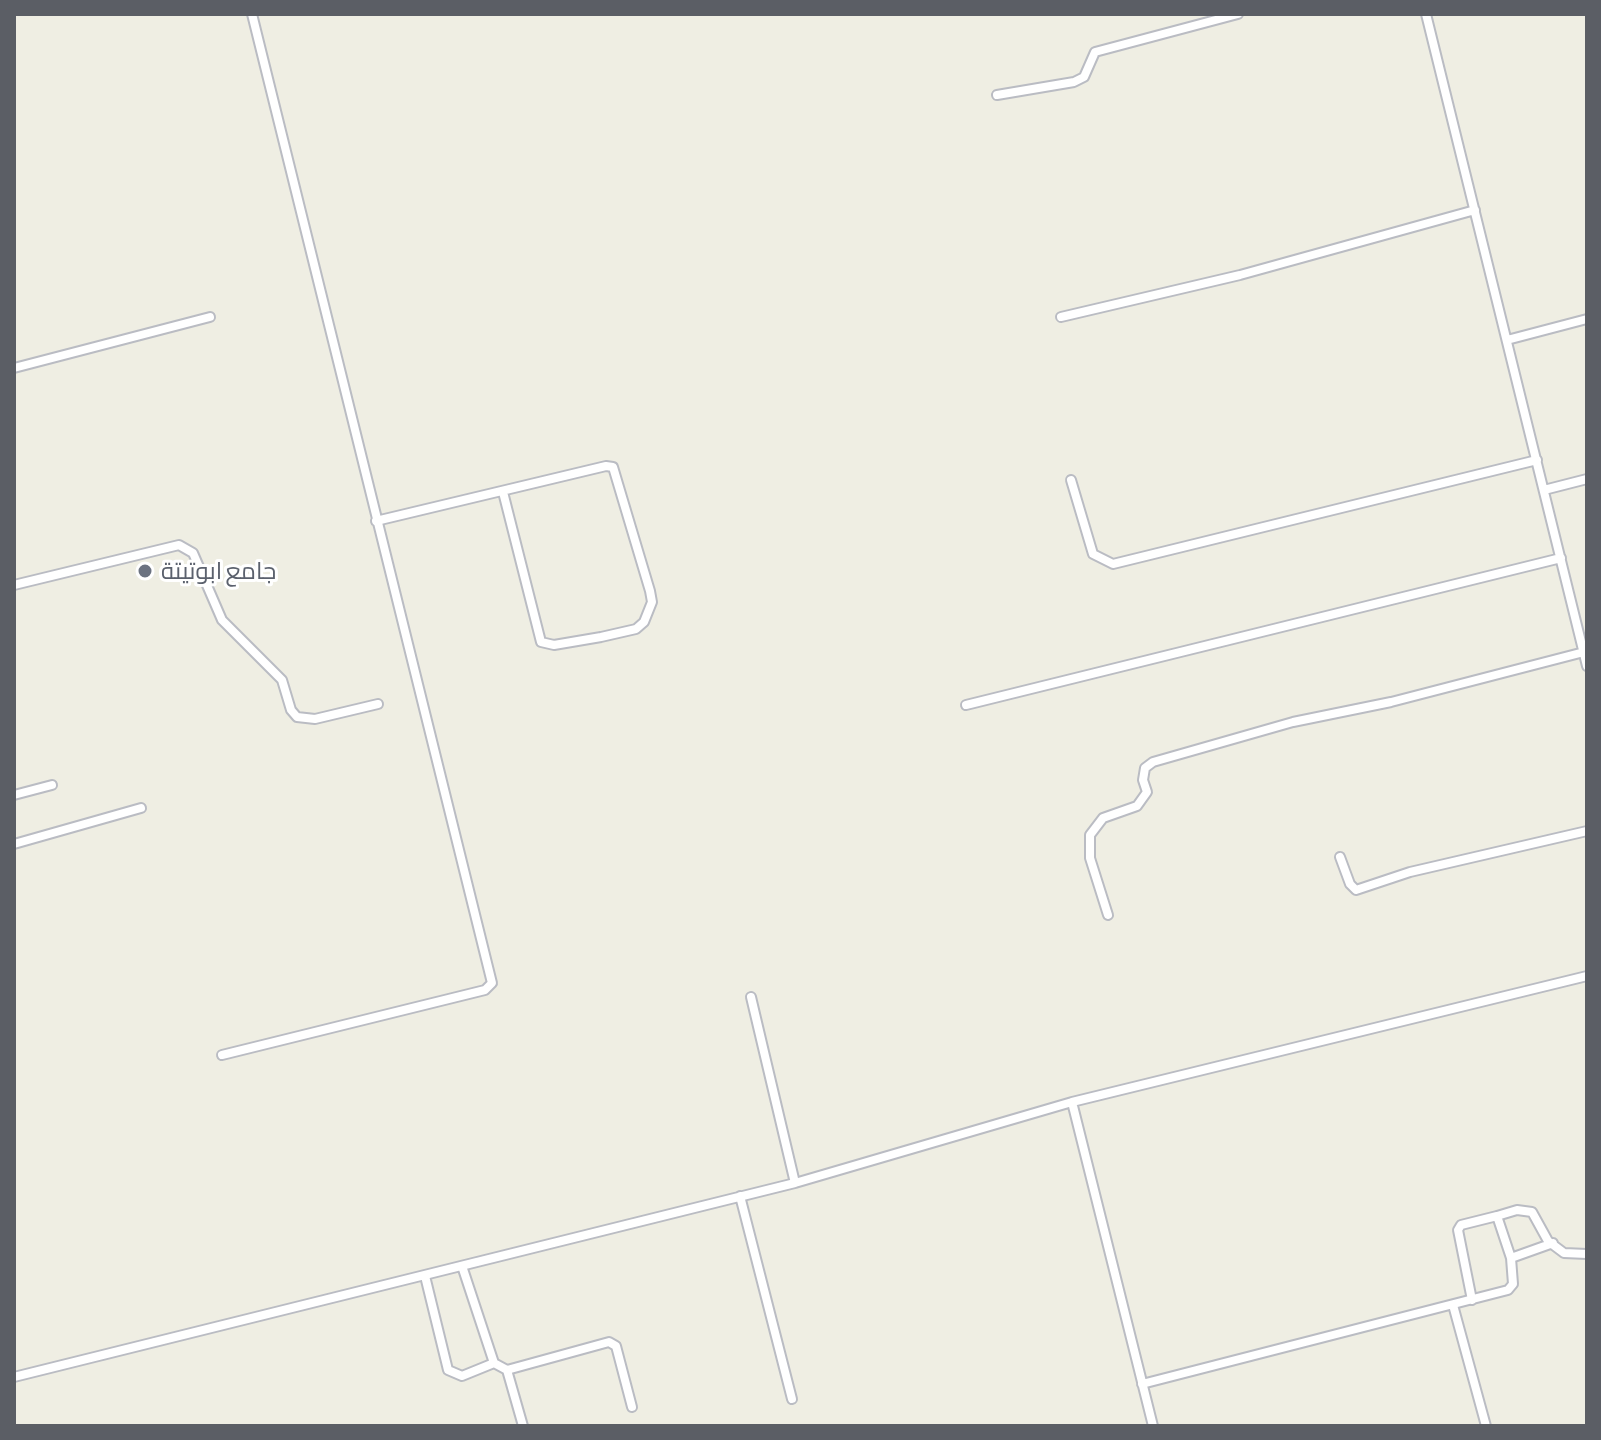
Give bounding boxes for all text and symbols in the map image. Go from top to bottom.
place label: جامع ابوتيتة [161,557,276,585]
marker: جامع ابوتيتة [136,562,154,580]

